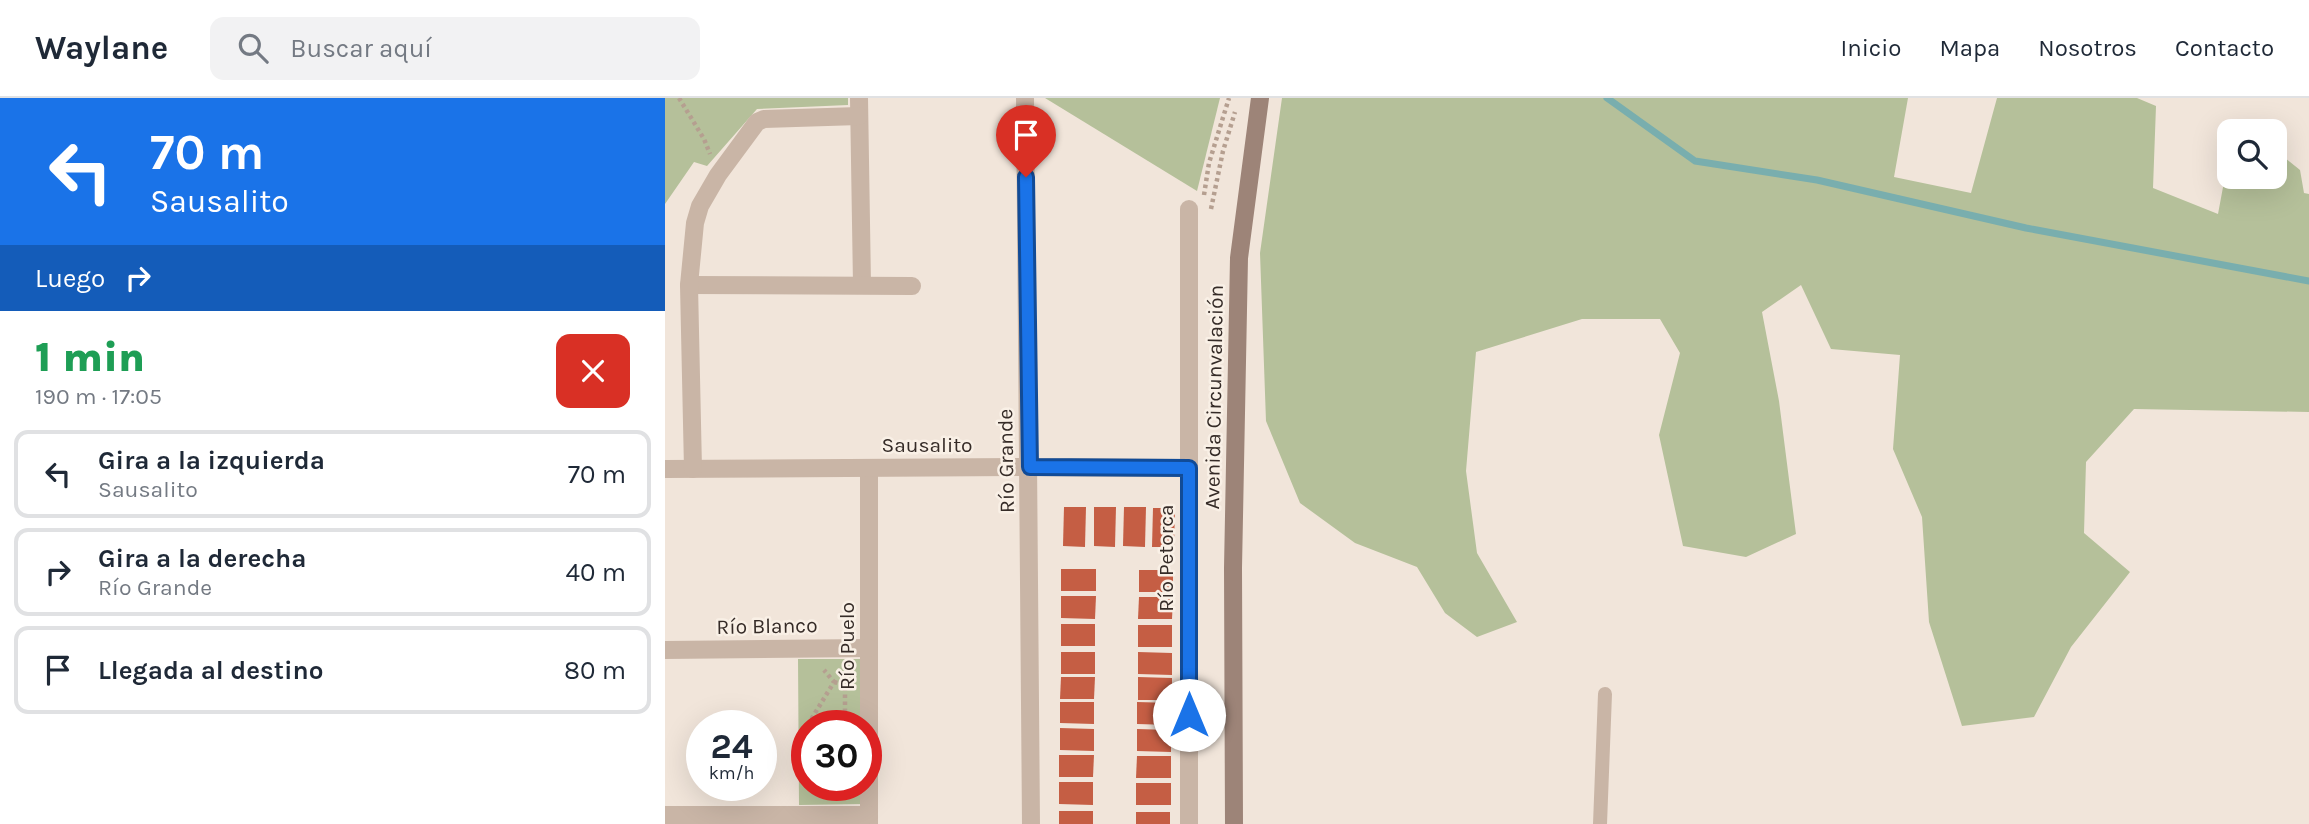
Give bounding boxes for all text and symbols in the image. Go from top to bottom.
search box [210,17,700,80]
text: Waylane [35,29,168,67]
icon: search [234,29,272,67]
text: Buscar aquí [290,33,432,64]
text: Inicio [1840,34,1901,62]
text: Mapa [1939,34,2000,62]
text: Nosotros [2038,34,2137,62]
text: Contacto [2175,34,2274,62]
pin [996,105,1056,177]
icon: arrive [1007,116,1045,154]
map controls [2217,119,2287,189]
button: search [2217,119,2287,189]
text: 70 m [150,124,264,181]
icon: left [35,126,126,217]
text: Sausalito [150,183,289,220]
icon: right [119,259,157,297]
text: Luego [35,263,105,294]
street label: Avenida Circunvalación [1200,285,1228,509]
text: 1 min [35,332,145,382]
button: close [556,334,630,408]
text: 190 m · 17:05 [35,383,162,410]
street label: Río Grande [993,409,1019,513]
street label: Sausalito [881,433,973,457]
text: Gira a la izquierda [98,445,325,476]
icon: left [39,455,77,493]
text: 70 m [568,459,626,490]
text: Sausalito [98,476,198,503]
street label: Río Petorca [1154,504,1178,612]
text: Gira a la derecha [98,543,307,574]
icon: right [39,553,77,591]
text: 40 m [566,557,626,588]
text: Río Grande [98,574,212,601]
street label: Río Puelo [835,602,859,690]
street label: Río Blanco [716,613,818,639]
icon: arrive [39,651,77,689]
text: Llegada al destino [98,655,324,686]
text: 80 m [564,655,626,686]
position arrow [1152,678,1226,752]
speed limit sign: 30 [791,710,882,801]
text: 24 [711,726,753,767]
text: km/h [709,762,754,784]

